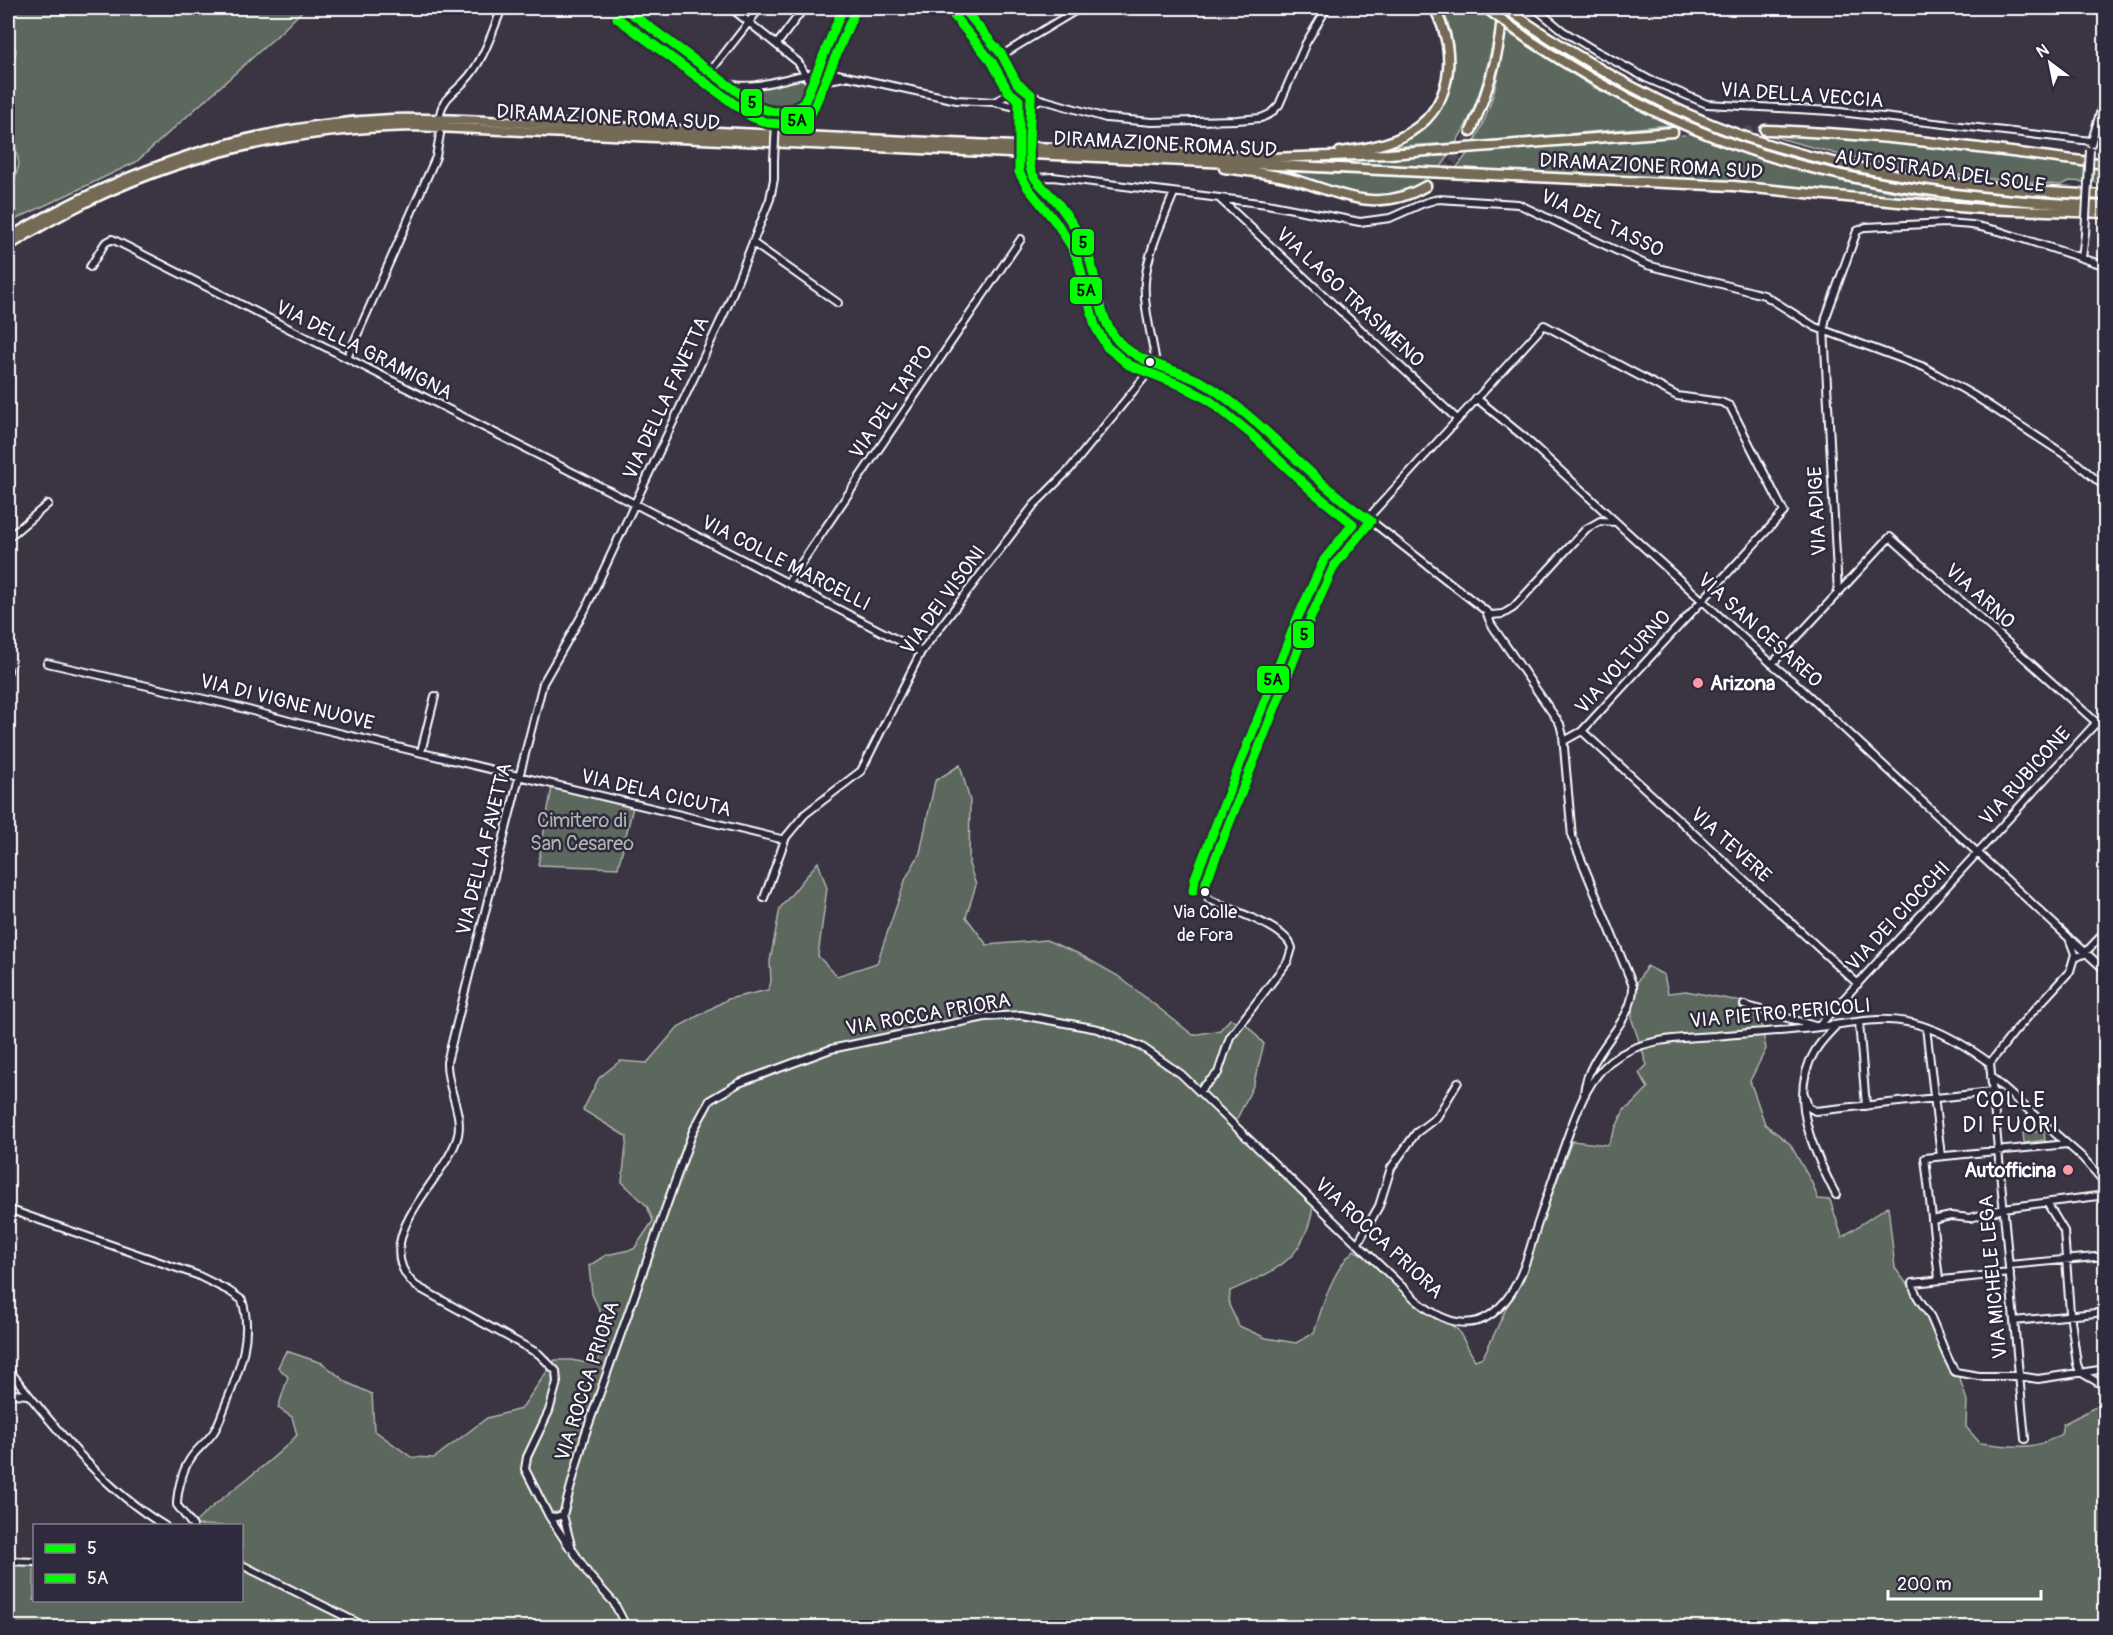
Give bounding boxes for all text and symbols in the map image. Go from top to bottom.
north arrow [2020,33,2080,93]
text: N [2033,40,2053,62]
street label: VIA DELLA VECCIA [1720,77,1884,113]
line badge: 5 [740,88,763,117]
text: 5 [748,93,757,113]
street label: DIRAMAZIONE ROMA SUD [496,99,720,135]
line badge: 5A [780,106,815,135]
text: 5A [787,111,807,131]
street label: DIRAMAZIONE ROMA SUD [1053,126,1277,162]
street label: AUTOSTRADA DEL SOLE [1833,144,2047,198]
street label: DIRAMAZIONE ROMA SUD [1539,148,1763,184]
street label: VIA DEL TASSO [1536,184,1668,262]
street label: VIA LAGO TRASIMENO [1271,222,1429,372]
line badge: 5 [1071,228,1095,256]
text: 5 [1079,233,1088,253]
line badge: 5A [1069,276,1103,305]
text: 5A [1076,281,1096,301]
street label: VIA DELLA GRAMIGNA [271,295,457,405]
street label: VIA DELLA FAVETTA [617,312,715,484]
street label: VIA DEL TAPPO [844,340,938,464]
unlabelled marker [1144,356,1156,368]
street label: VIA ADIGE [1802,466,1832,556]
street label: VIA COLLE MARCELLI [697,510,875,616]
street label: VIA DEI VISONI [895,540,991,660]
street label: VIA ARNO [1940,558,2020,634]
street label: VIA SAN CESAREO [1692,567,1828,693]
street label: VIA VOLTURNO [1570,605,1676,719]
line badge: 5 [1292,620,1315,649]
text: 5 [1300,625,1309,645]
line badge: 5A [1256,665,1290,694]
street label: VIA DI VIGNE NUOVE [197,668,377,736]
text: 5A [1263,670,1283,690]
place label: Arizona [1710,671,1775,696]
marker: Arizona [1691,676,1705,690]
street label: VIA RUBICONE [1974,721,2076,831]
street label: VIA DELLA FAVETTA [450,760,518,938]
street label: VIA DELA CICUTA [578,764,734,822]
street label: VIA TEVERE [1685,802,1777,888]
park label: Cimitero di San Cesareo [530,808,634,856]
street label: VIA DEI CIOCCHI [1841,856,1955,976]
marker: Via Colle de Fora [1199,886,1211,898]
place label: Via Colle de Fora [1173,901,1237,947]
street label: VIA ROCCA PRIORA [844,987,1012,1041]
street label: VIA PIETRO PERICOLI [1688,993,1872,1033]
district label: COLLE DI FUORI [1962,1086,2060,1139]
place label: Autofficina [1964,1158,2056,1183]
marker: Autofficina [2061,1163,2075,1177]
street label: VIA ROCCA PRIORA [1309,1172,1449,1304]
street label: VIA MICHELE LEGA [1973,1194,2013,1360]
street label: VIA ROCCA PRIORA [549,1298,625,1464]
legend [33,1524,243,1602]
text: 5 [87,1537,97,1560]
scale bar [1888,1563,2041,1601]
text: 5A [87,1567,109,1590]
text: 200 m [1897,1573,1952,1596]

